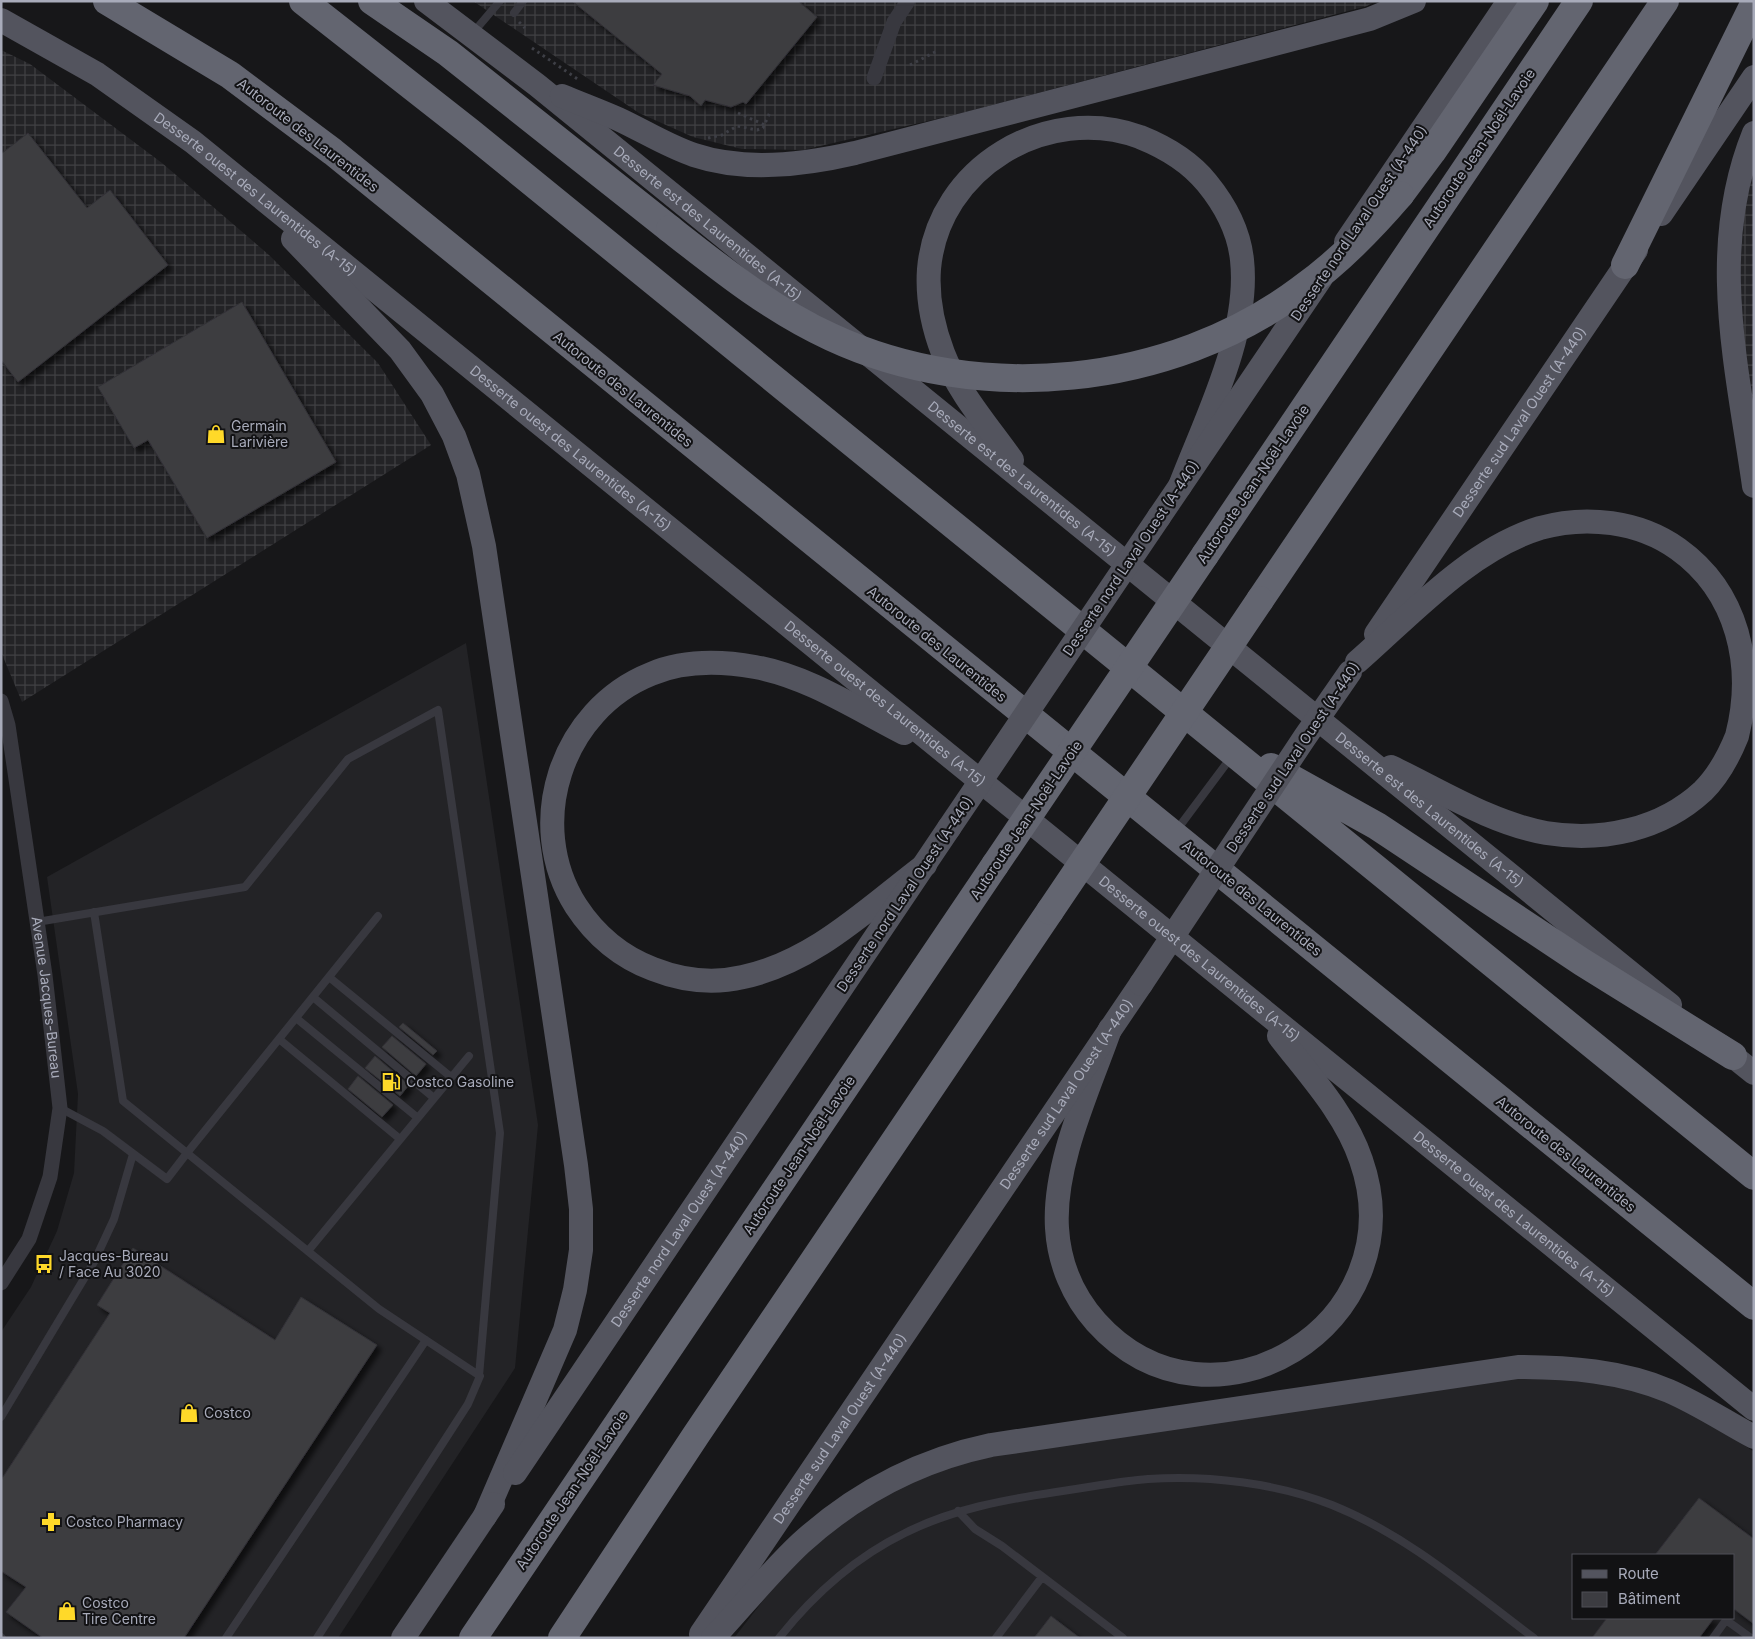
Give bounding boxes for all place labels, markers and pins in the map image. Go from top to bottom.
place label: Germain Larivière [231,417,288,450]
shop icon: Germain Larivière [205,423,227,445]
fuel station icon: Costco Gasoline [380,1071,402,1093]
place label: Costco Gasoline [406,1073,514,1090]
place label: Jacques-Bureau / Face Au 3020 [59,1247,169,1280]
bus stop icon: Jacques-Bureau / Face Au 3020 [33,1253,55,1275]
shop icon: Costco [178,1402,200,1424]
place label: Costco [204,1404,251,1421]
pharmacy icon: Costco Pharmacy [40,1511,62,1533]
place label: Costco Pharmacy [66,1513,183,1530]
place label: Costco Tire Centre [82,1594,156,1627]
shop icon: Costco Tire Centre [56,1600,78,1622]

